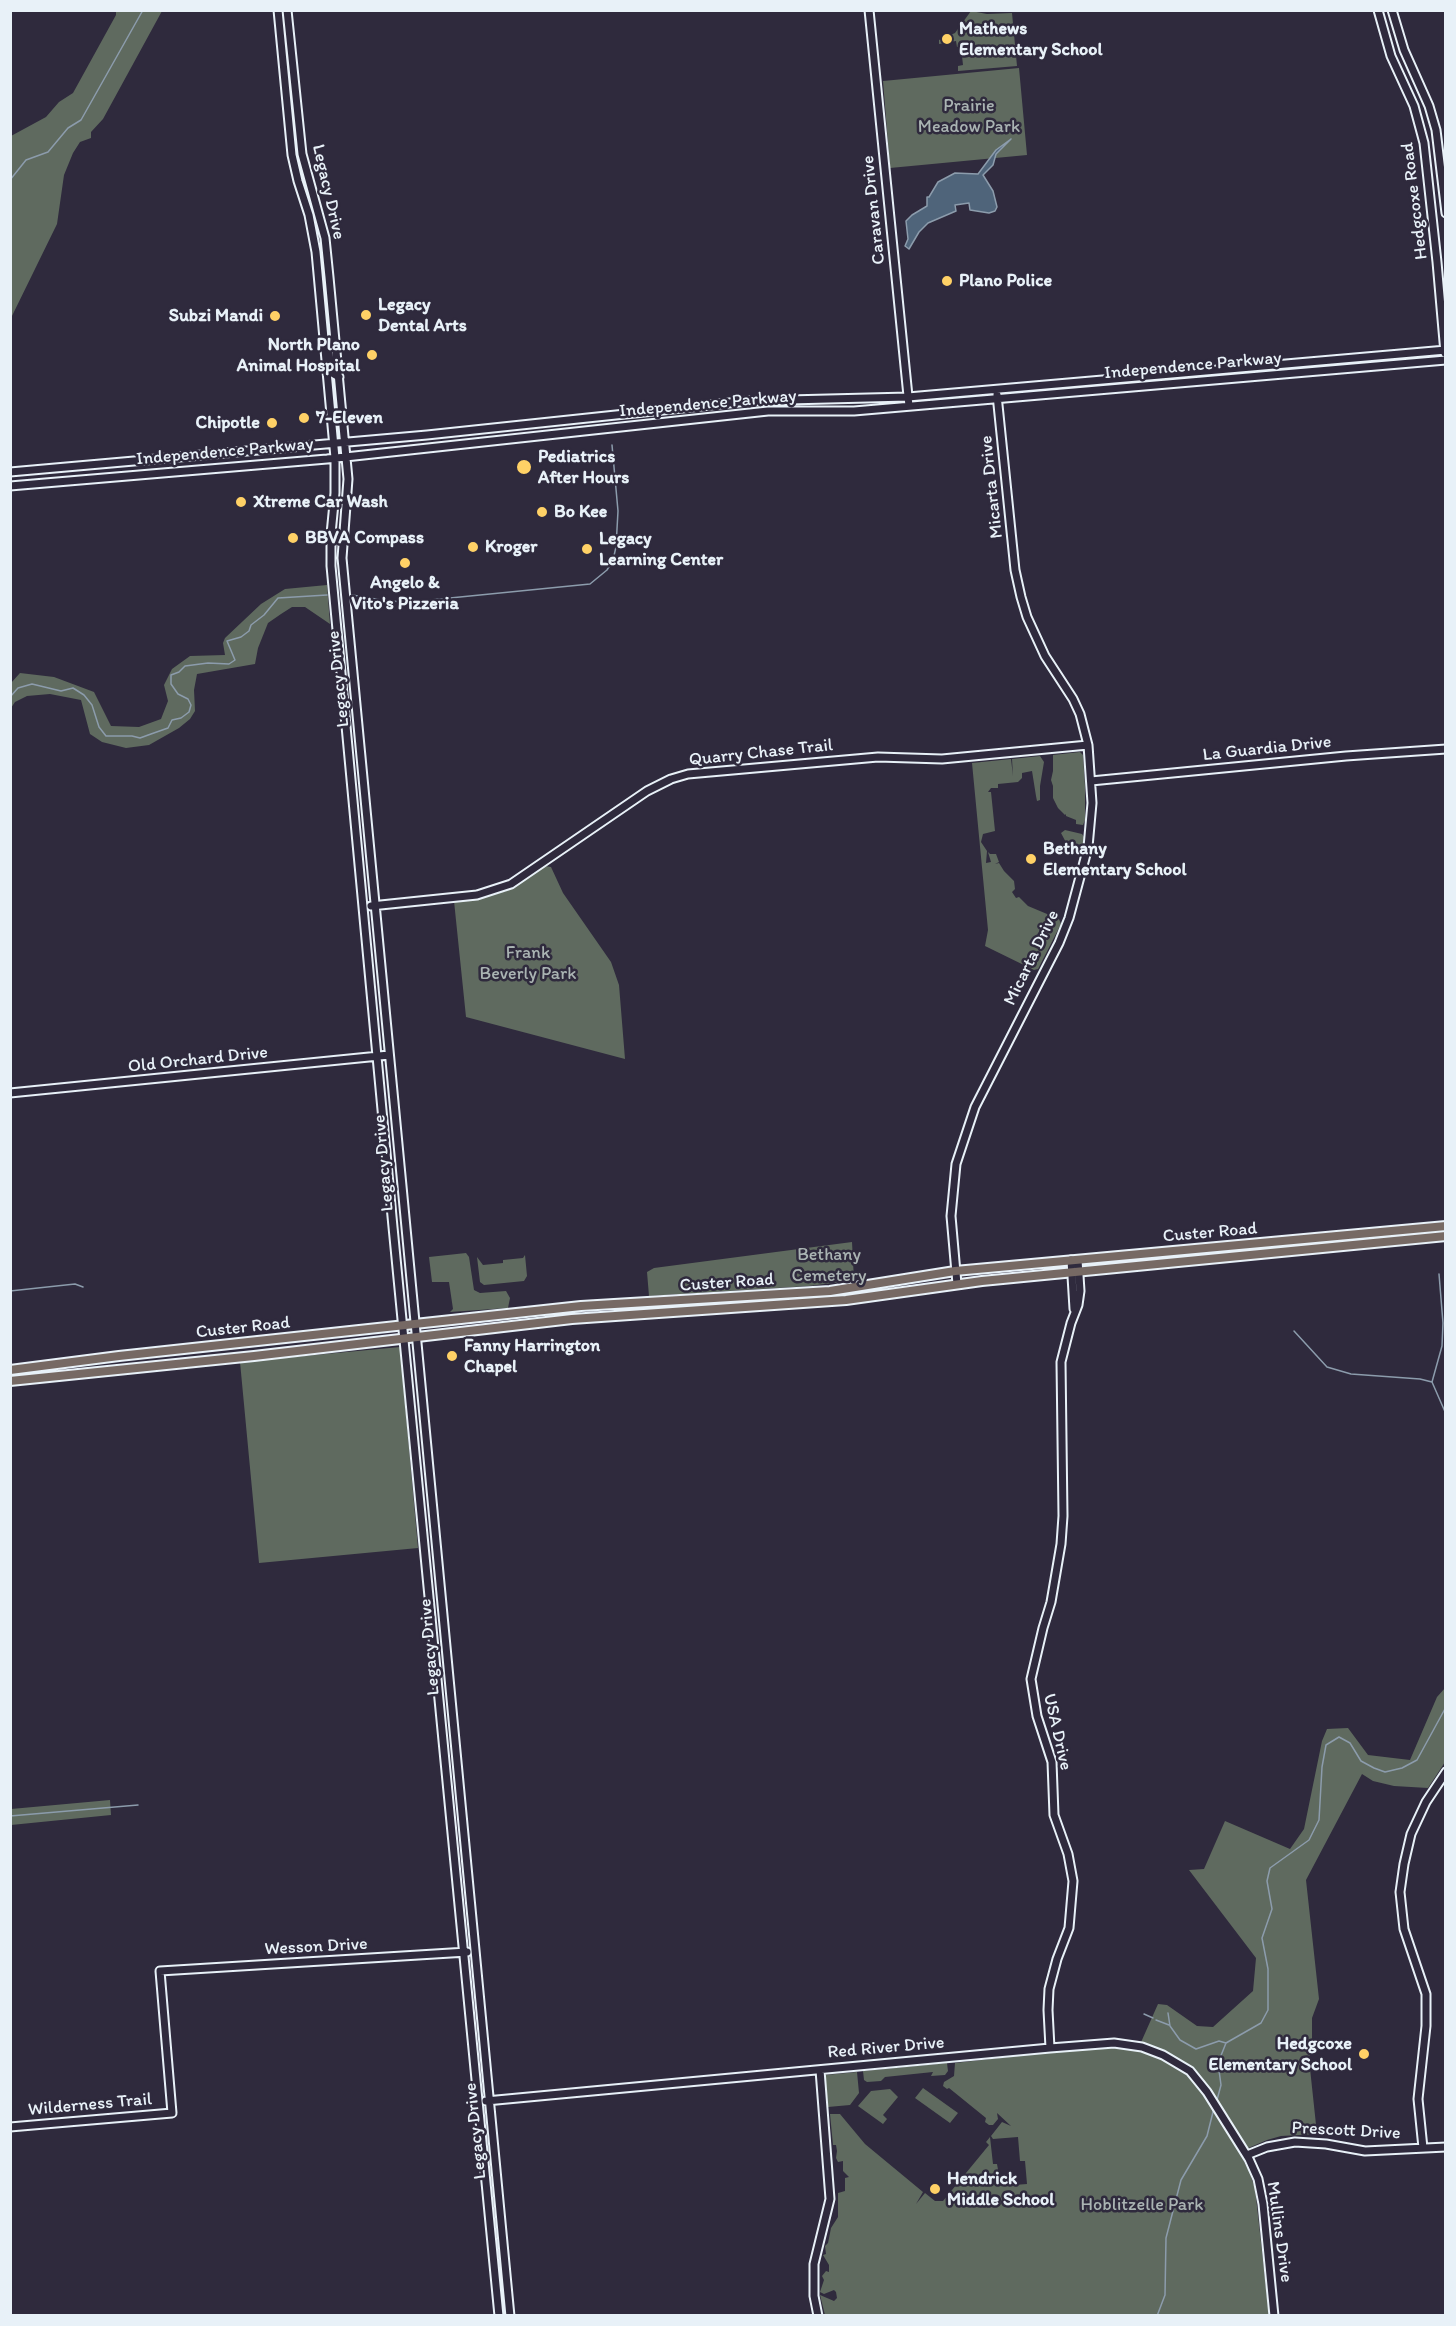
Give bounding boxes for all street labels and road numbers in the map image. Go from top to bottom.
street label: Hedgcoxe Road [1397,141,1433,261]
street label: Legacy Drive [307,142,349,242]
street label: Caravan Drive [858,154,890,266]
street label: Independence Parkway [1103,347,1283,385]
street label: Independence Parkway [618,385,798,423]
street label: Independence Parkway [135,433,315,471]
street label: Micarta Drive [976,434,1008,540]
street label: Legacy Drive [323,630,355,728]
street label: La Guardia Drive [1202,732,1332,766]
street label: Quarry Chase Trail [688,735,834,771]
street label: Micarta Drive [1000,907,1064,1009]
street label: Old Orchard Drive [127,1042,269,1078]
street label: Legacy Drive [369,1114,399,1212]
street label: Custer Road [1162,1218,1258,1248]
street label: Custer Road [679,1269,775,1297]
street label: Custer Road [195,1312,291,1344]
street label: Legacy Drive [415,1598,445,1696]
street label: USA Drive [1038,1691,1076,1773]
street label: Wesson Drive [264,1934,368,1960]
street label: Red River Drive [827,2032,945,2064]
street label: Legacy Drive [460,2082,492,2180]
street label: Wilderness Trail [27,2089,153,2121]
street label: Prescott Drive [1291,2117,1401,2145]
street label: Mullins Drive [1261,2180,1297,2284]

